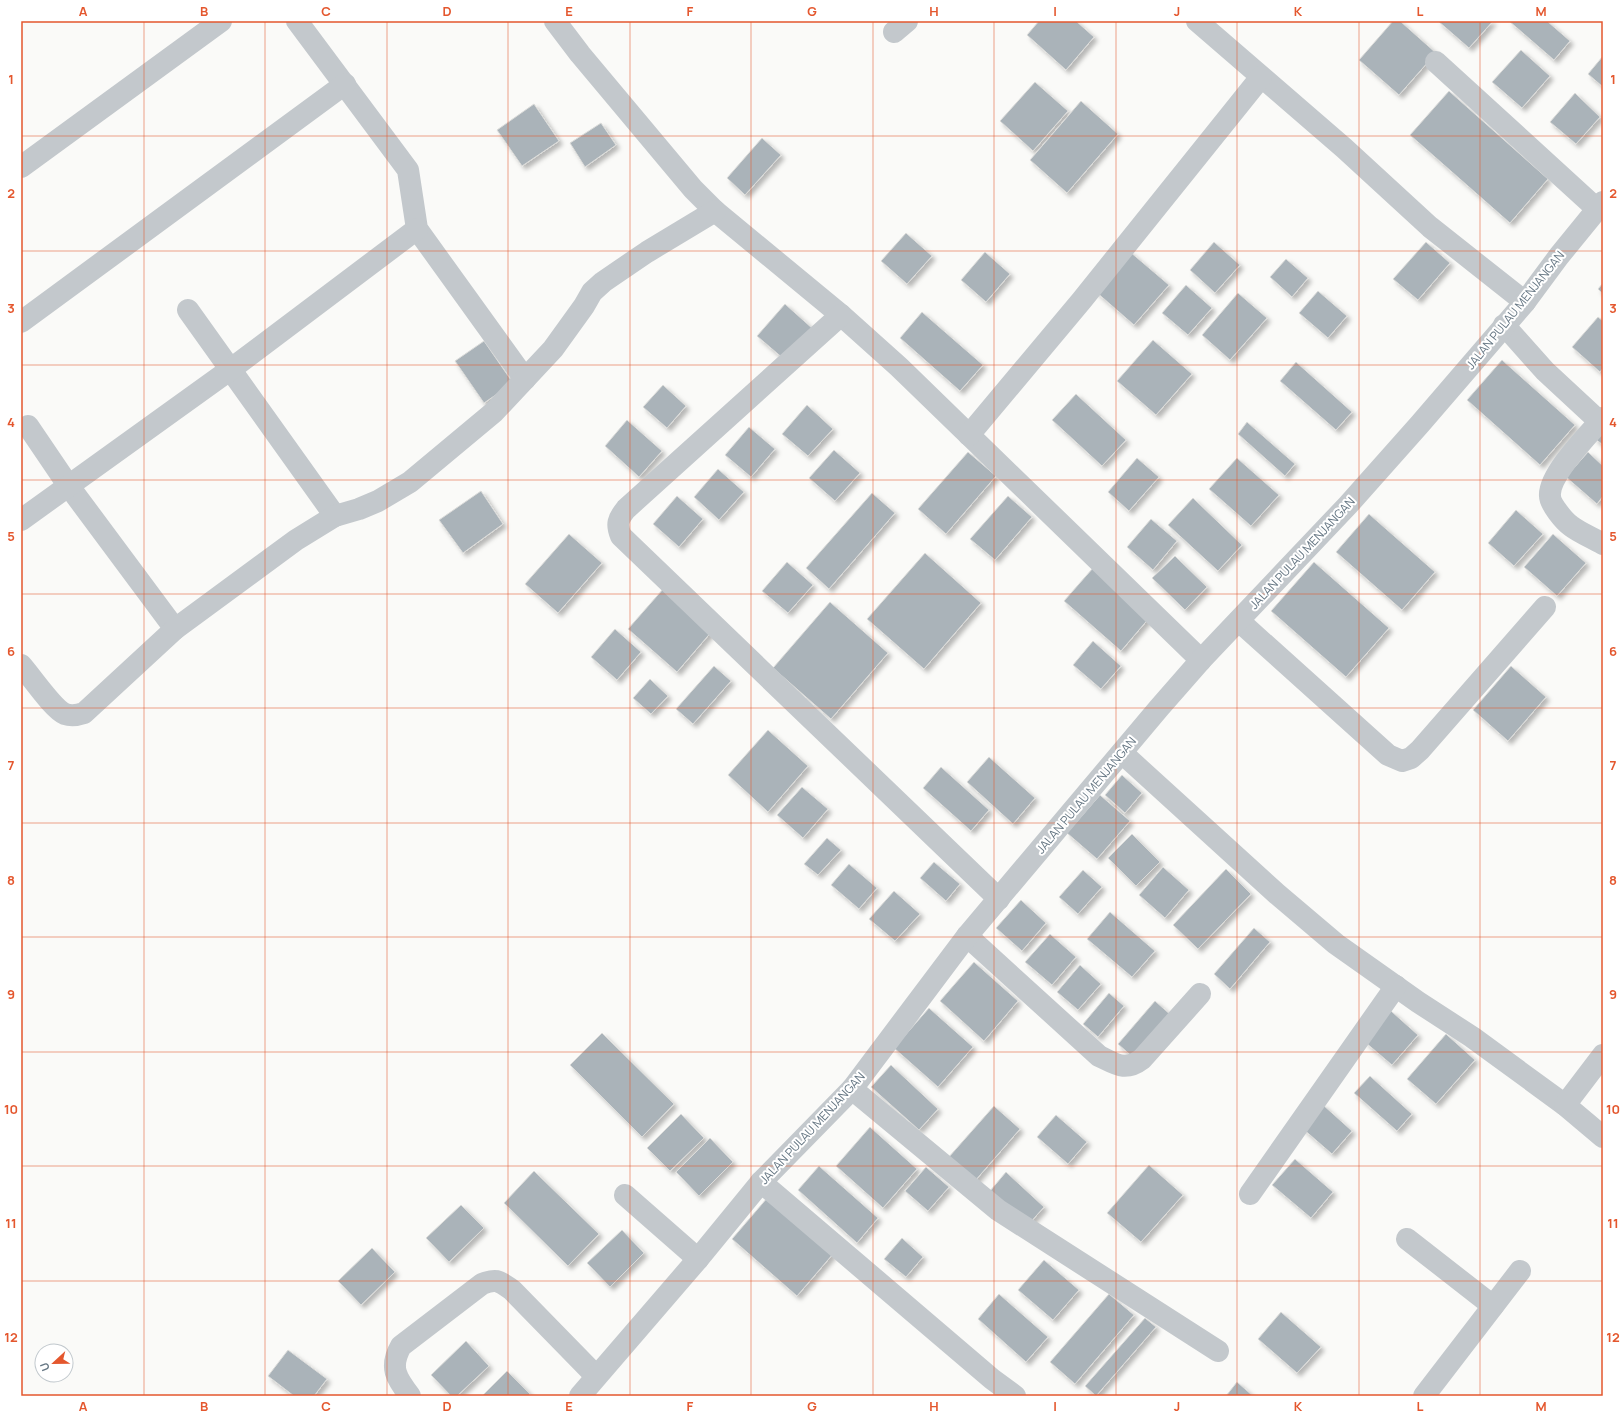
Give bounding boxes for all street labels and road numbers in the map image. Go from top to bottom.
street label: JALAN PULAU MENJANGAN [1462,247,1568,373]
street label: JALAN PULAU MENJANGAN [1245,493,1359,613]
street label: JALAN PULAU MENJANGAN [1032,733,1140,857]
street label: JALAN PULAU MENJANGAN [755,1068,869,1188]

